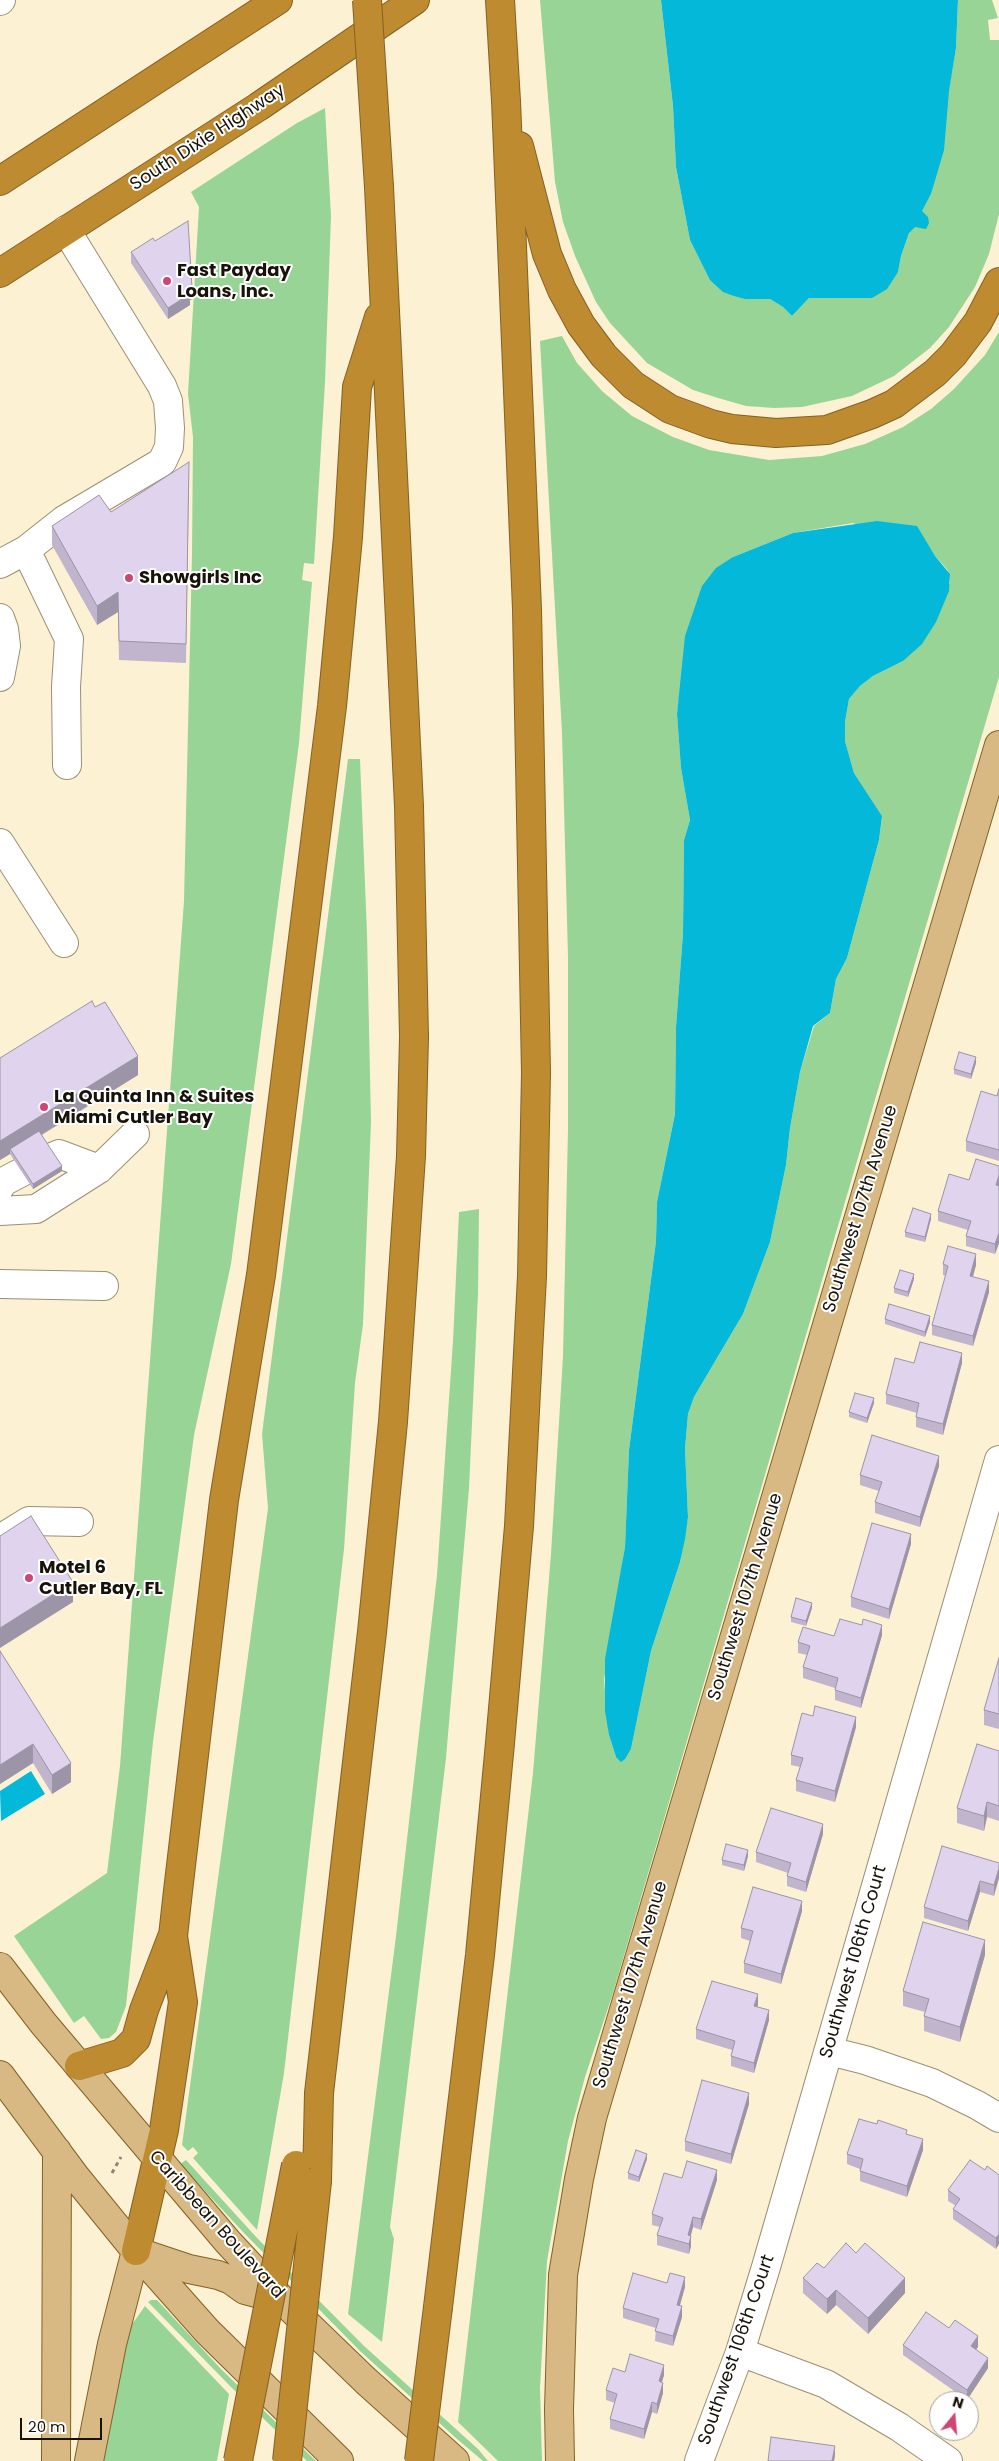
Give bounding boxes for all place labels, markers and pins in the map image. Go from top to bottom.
place label: Fast Payday Loans, Inc. [177,260,291,302]
marker: Fast Payday Loans, Inc. [161,275,173,287]
place label: Showgirls Inc [139,567,262,589]
marker: Showgirls Inc [123,572,135,584]
place label: La Quinta Inn & Suites Miami Cutler Bay [54,1086,254,1128]
marker: La Quinta Inn & Suites Miami Cutler Bay [38,1101,50,1113]
place label: Motel 6 Cutler Bay, FL [39,1557,163,1600]
marker: Motel 6 Cutler Bay, FL [23,1572,35,1584]

